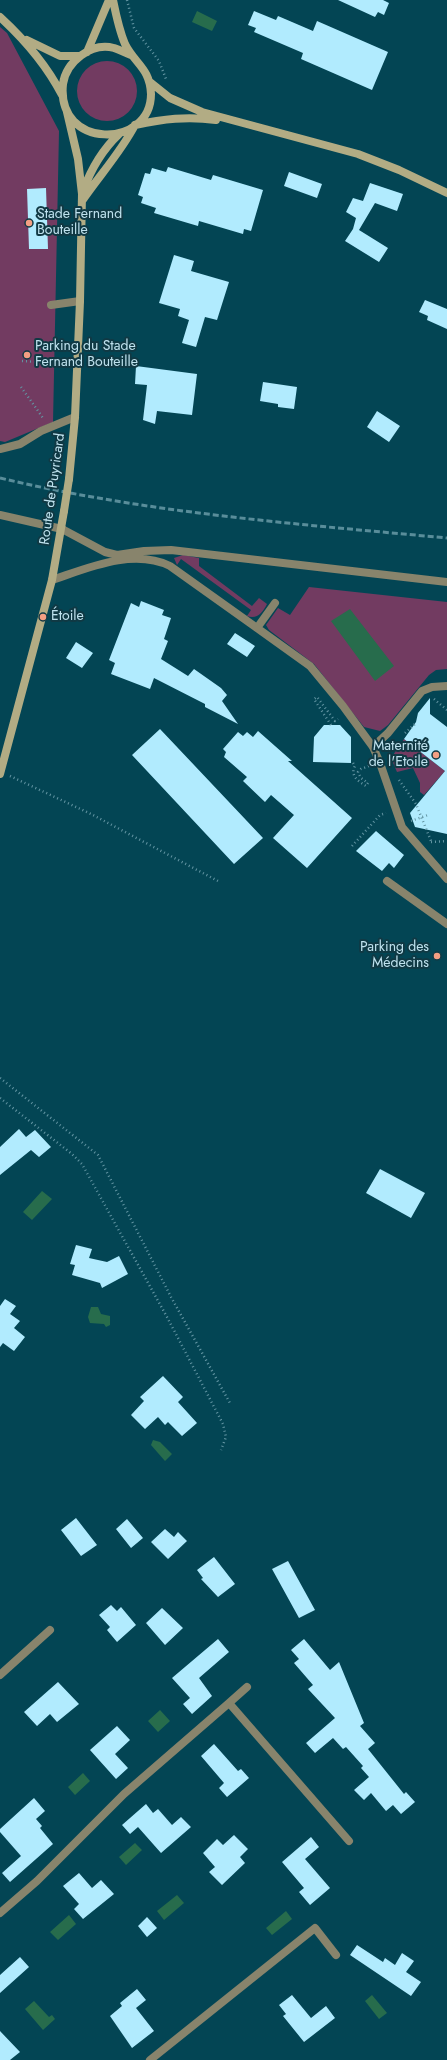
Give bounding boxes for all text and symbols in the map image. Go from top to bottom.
place label: Stade Fernand Bouteille [37,207,122,240]
marker: Stade Fernand Bouteille [24,218,34,228]
place label: Parking du Stade Fernand Bouteille [35,339,138,372]
marker: Parking du Stade Fernand Bouteille [22,350,32,360]
street label: Route de Puyricard [37,432,69,546]
place label: Étoile [51,609,84,625]
marker: Étoile [38,612,48,622]
place label: Maternité de l'Etoile [369,739,428,772]
marker: Maternité de l'Etoile [431,750,441,760]
place label: Parking des Médecins [360,940,429,972]
marker: Parking des Médecins [432,951,442,961]

